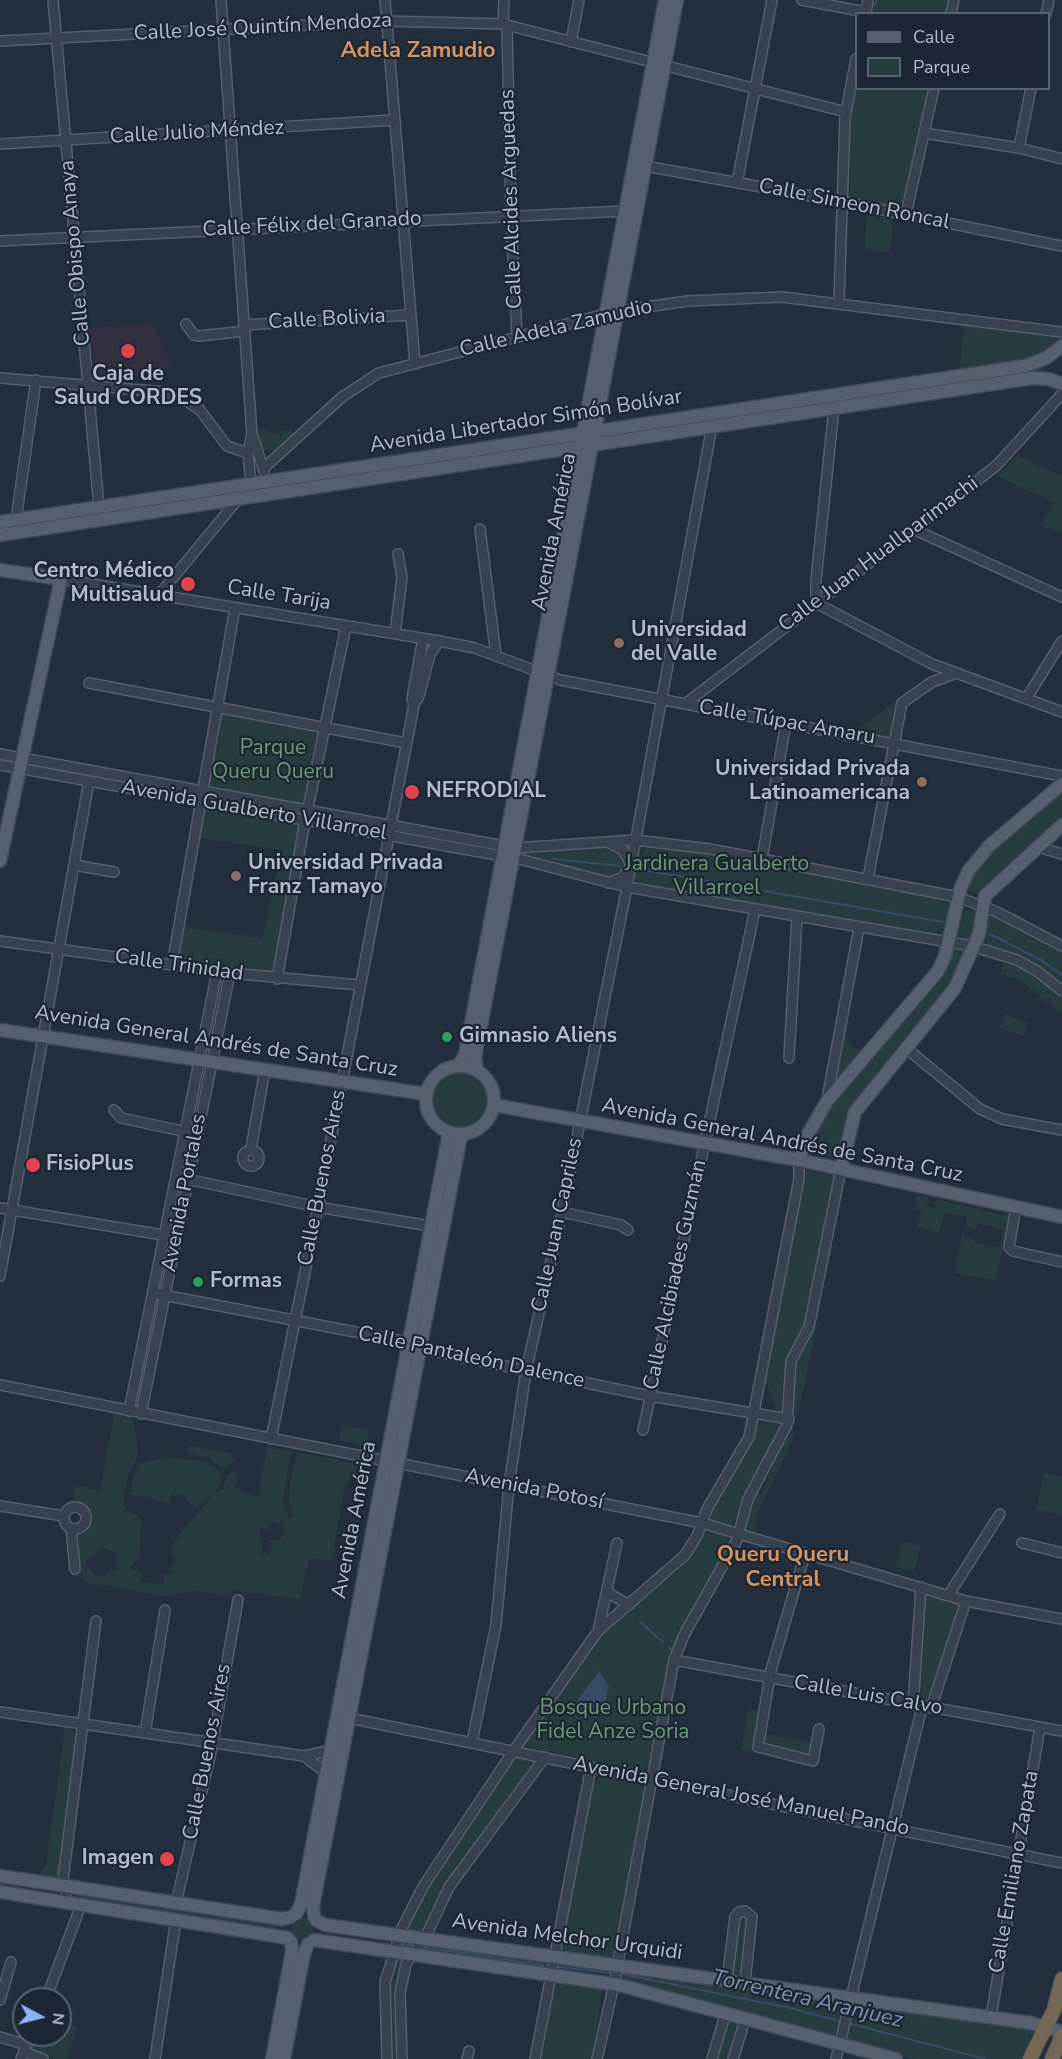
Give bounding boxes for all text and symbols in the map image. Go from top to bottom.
street label: Calle José Quintín Mendoza [133,9,393,47]
legend [855,12,1050,90]
text: Calle [913,25,955,49]
district label: Adela Zamudio [340,39,496,65]
text: Parque [913,55,970,79]
street label: Calle Alcides Arguedas [496,89,528,309]
street label: Calle Julio Méndez [109,116,285,150]
street label: Calle Obispo Anaya [55,159,97,347]
street label: Calle Simeon Roncal [756,174,952,236]
street label: Calle Félix del Granado [202,207,422,243]
street label: Calle Adela Zamudio [457,295,655,363]
street label: Calle Bolivia [268,304,386,336]
marker: Caja de Salud CORDES [119,342,137,360]
place label: Caja de Salud CORDES [54,362,202,412]
street label: Avenida Libertador Simón Bolívar [368,385,684,459]
street label: Avenida América [527,451,583,613]
street label: Calle Juan Huallparimachi [774,472,984,638]
place label: Centro Médico Multisalud [34,559,174,609]
marker: Centro Médico Multisalud [179,575,197,593]
street label: Calle Tarija [225,575,333,617]
place label: Universidad del Valle [631,618,747,668]
marker: Universidad del Valle [612,636,626,650]
street label: Calle Túpac Amaru [697,695,877,751]
park label: Parque Queru Queru [212,736,334,786]
place label: Universidad Privada Latinoamericana [715,757,910,807]
street label: Avenida Gualberto Villarroel [119,775,389,847]
marker: Universidad Privada Latinoamericana [915,775,929,789]
place label: NEFRODIAL [426,779,546,805]
marker: NEFRODIAL [403,783,421,801]
place label: Universidad Privada Franz Tamayo [248,851,443,901]
park label: Jardinera Gualberto Villarroel [625,852,809,902]
marker: Universidad Privada Franz Tamayo [229,869,243,883]
street label: Calle Trinidad [113,945,245,987]
street label: Avenida General Andrés de Santa Cruz [33,1001,399,1083]
place label: Gimnasio Aliens [459,1024,617,1050]
marker: Gimnasio Aliens [440,1030,454,1044]
street label: Calle Buenos Aires [294,1088,352,1268]
street label: Avenida General Andrés de Santa Cruz [599,1094,965,1188]
street label: Avenida Portales [157,1112,213,1274]
street label: Calle Juan Capriles [527,1135,589,1315]
place label: FisioPlus [46,1152,134,1178]
marker: FisioPlus [24,1156,42,1174]
street label: Calle Alcibiades Guzmán [639,1158,713,1392]
place label: Formas [210,1269,282,1295]
marker: Formas [191,1275,205,1289]
street label: Calle Pantaleón Dalence [355,1322,587,1394]
street label: Avenida América [327,1439,383,1601]
street label: Avenida Potosí [463,1464,605,1516]
district label: Queru Queru Central [717,1543,849,1594]
street label: Calle Buenos Aires [179,1662,237,1842]
street label: Calle Luis Calvo [792,1671,944,1721]
park label: Bosque Urbano Fidel Anze Soria [537,1696,689,1746]
street label: Avenida General José Manuel Pando [571,1752,911,1842]
street label: Calle Emiliano Zapata [985,1769,1045,1975]
place label: Imagen [82,1846,154,1872]
marker: Imagen [158,1850,176,1868]
street label: Avenida Melchor Urquidi [450,1909,684,1967]
water label: Torrentera Aranjuez [709,1965,905,2035]
north arrow [12,1987,72,2047]
text: N [46,2012,70,2026]

